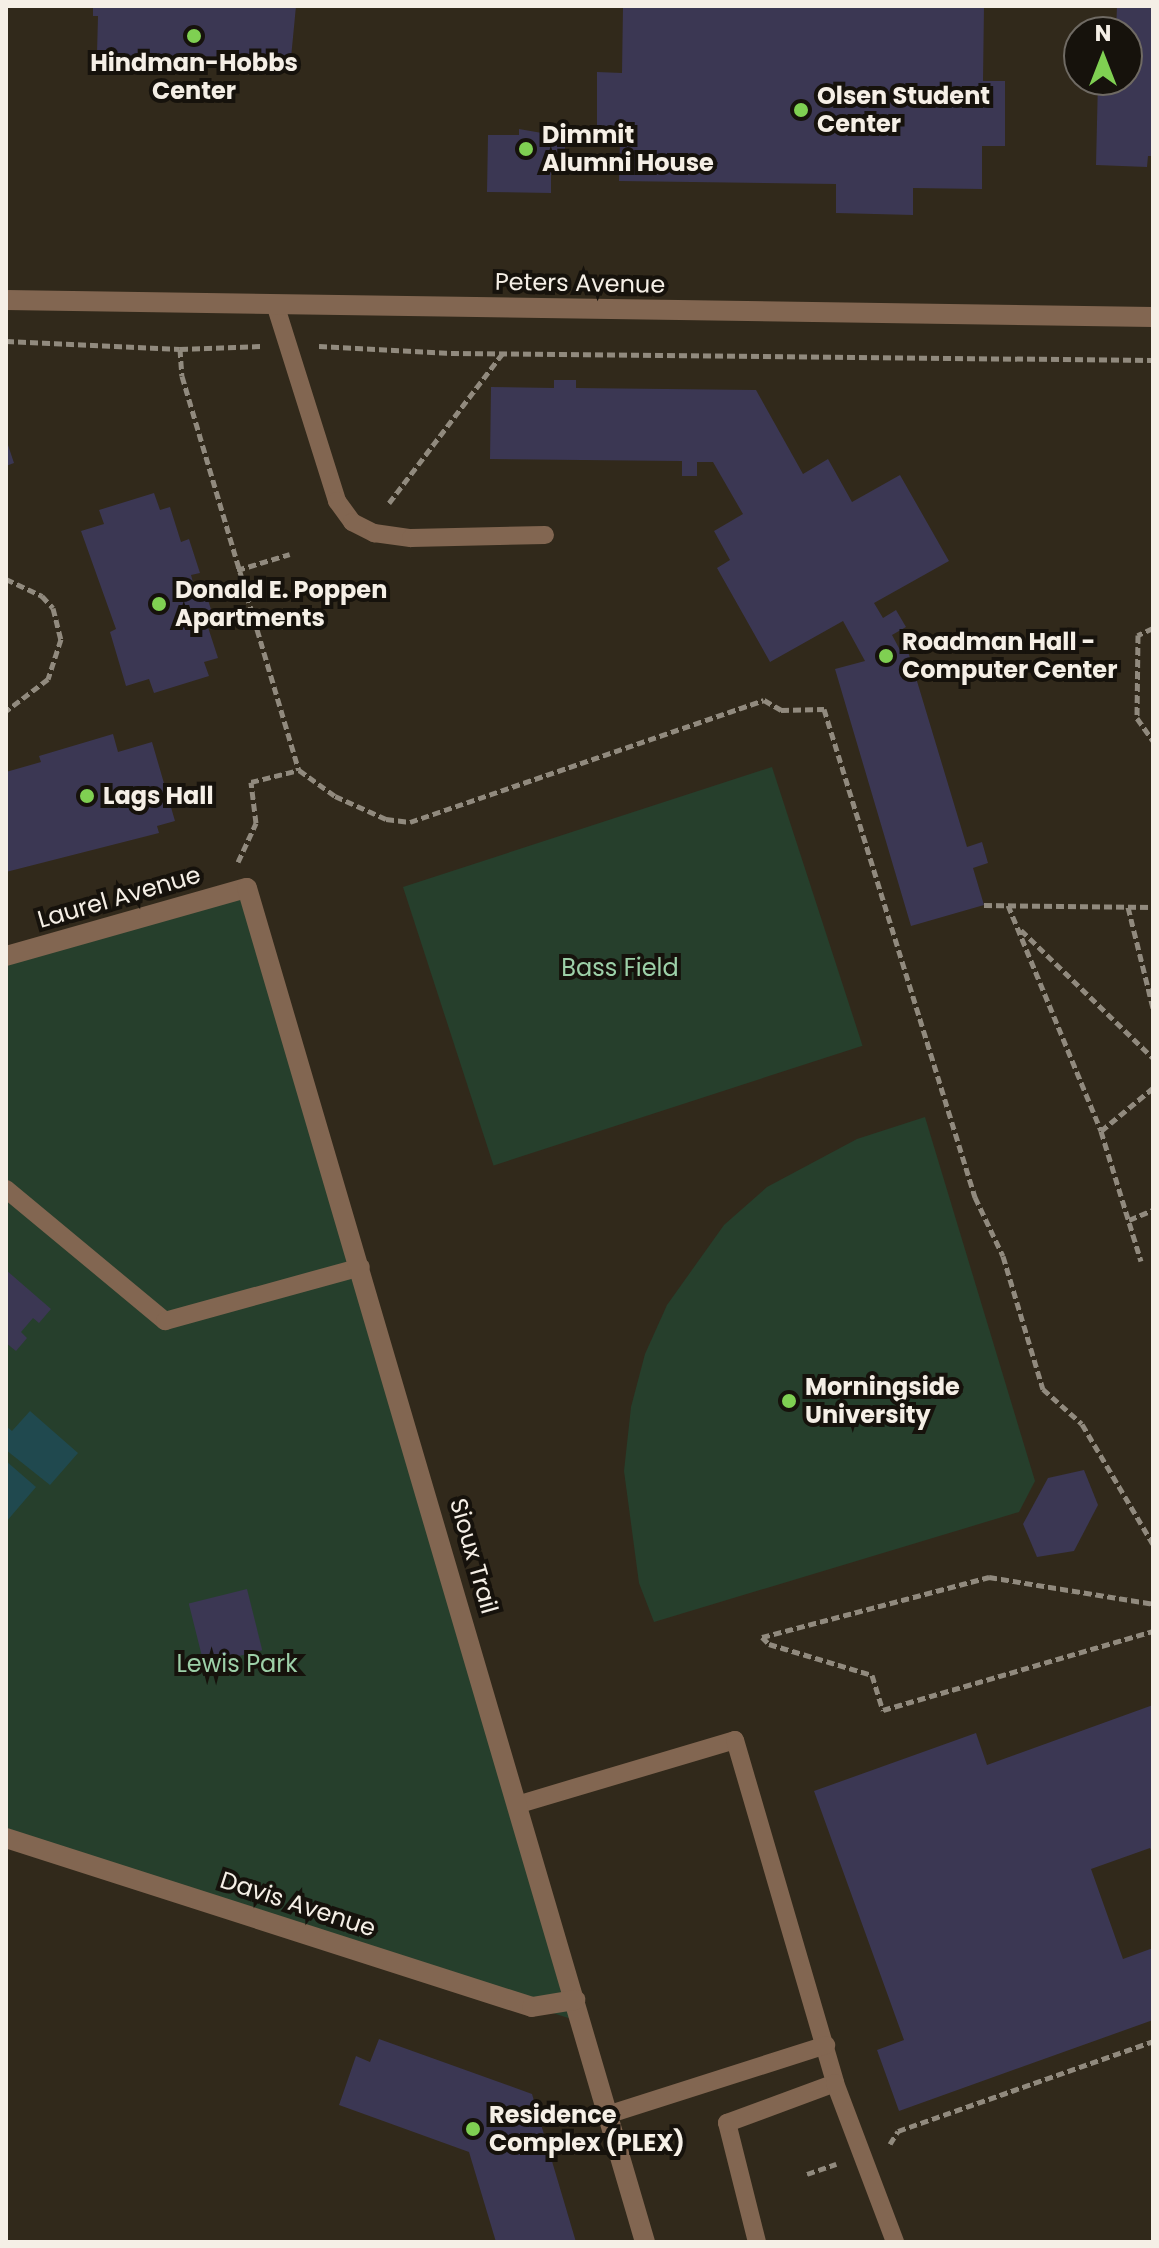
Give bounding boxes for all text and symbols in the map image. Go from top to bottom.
north arrow [1063,16,1143,96]
text: N [1095,18,1111,49]
marker: Hindman-Hobbs Center [185,27,203,45]
place label: Hindman-Hobbs Center [90,49,298,105]
place label: Olsen Student Center [817,82,990,138]
marker: Olsen Student Center [792,101,810,119]
place label: Dimmit Alumni House [542,121,714,177]
marker: Dimmit Alumni House [517,140,535,158]
street label: Peters Avenue [495,267,665,299]
place label: Donald E. Poppen Apartments [175,576,387,632]
marker: Donald E. Poppen Apartments [150,595,168,613]
place label: Roadman Hall - Computer Center [902,628,1117,684]
marker: Roadman Hall - Computer Center [877,647,895,665]
place label: Lags Hall [103,782,214,810]
marker: Lags Hall [78,787,96,805]
street label: Laurel Avenue [34,860,204,934]
park label: Bass Field [561,954,679,982]
place label: Morningside University [805,1373,960,1429]
marker: Morningside University [780,1392,798,1410]
street label: Sioux Trail [444,1495,504,1617]
park label: Lewis Park [176,1650,298,1678]
street label: Davis Avenue [217,1865,379,1943]
place label: Residence Complex (PLEX) [489,2101,685,2157]
marker: Residence Complex (PLEX) [464,2120,482,2138]

